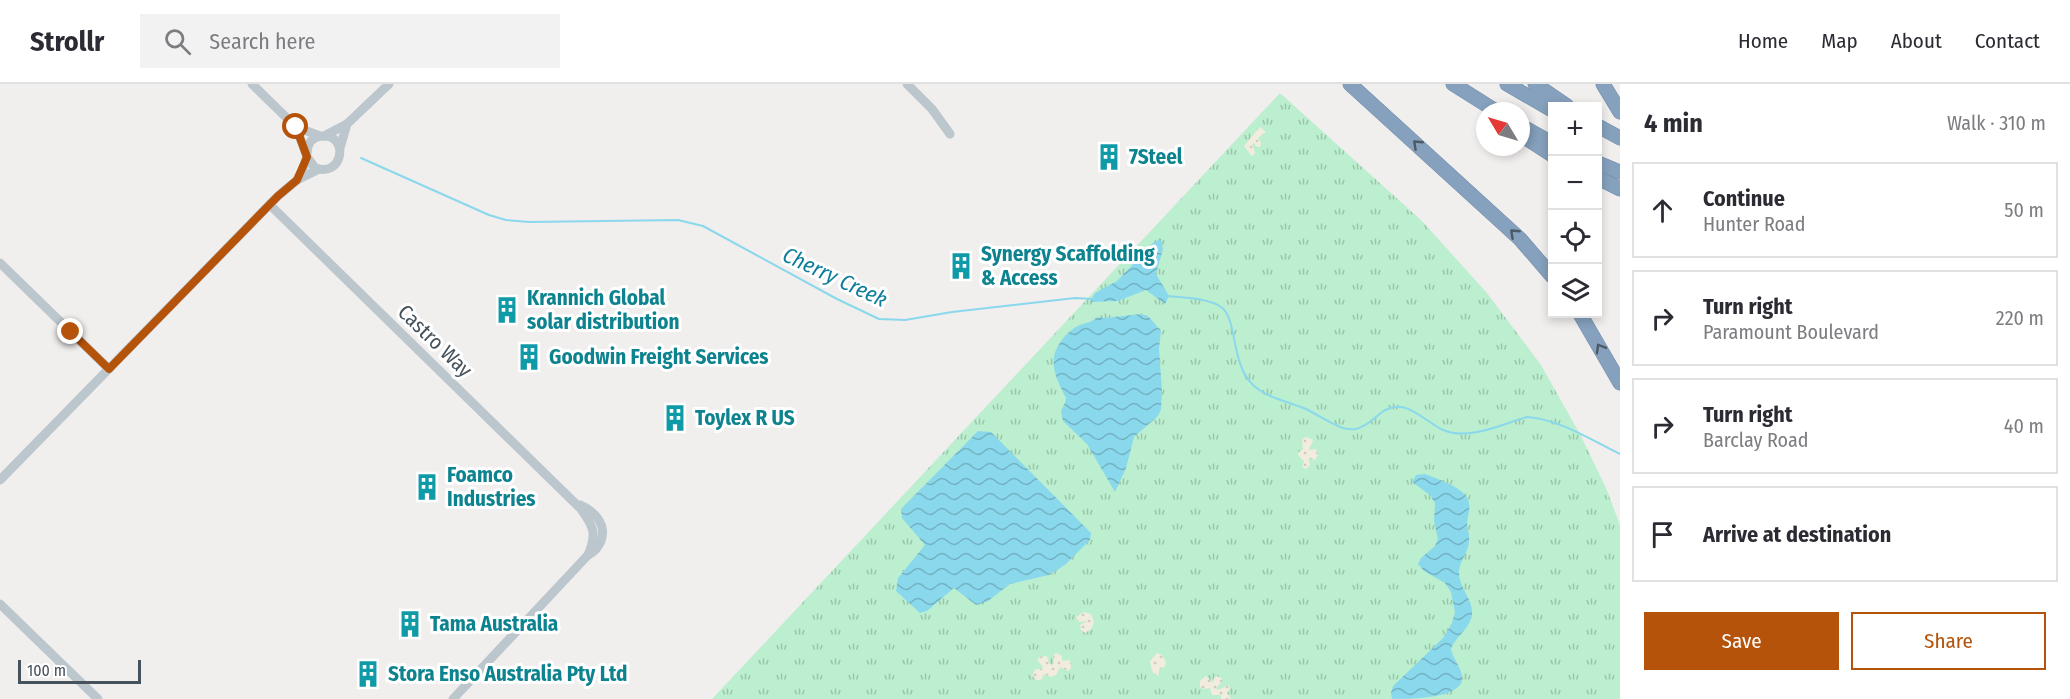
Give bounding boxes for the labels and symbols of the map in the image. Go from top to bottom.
north arrow [1476,102,1530,156]
route start [282,113,308,139]
one-way arrow [1414,140,1424,151]
building icon: 7Steel [1094,142,1124,172]
place label: 7Steel [1129,144,1183,170]
one-way arrow [1510,229,1521,240]
water label: Cherry Creek [778,241,892,313]
place label: Synergy Scaffolding & Access [981,241,1155,291]
building icon: Synergy Scaffolding & Access [946,251,976,281]
place label: Krannich Global solar distribution [527,285,679,335]
building icon: Krannich Global solar distribution [492,295,522,325]
street label: Castro Way [392,299,478,383]
route end [57,318,83,344]
building icon: Goodwin Freight Services [514,342,544,372]
place label: Goodwin Freight Services [549,344,769,370]
one-way arrow [1596,344,1608,354]
building icon: Toylex R US [660,403,690,433]
place label: Toylex R US [695,405,795,431]
place label: Foamco Industries [447,462,536,512]
building icon: Foamco Industries [412,472,442,502]
building icon: Tama Australia [395,609,425,639]
place label: Tama Australia [430,611,558,637]
scale bar [18,657,141,684]
building icon: Stora Enso Australia Pty Ltd [353,659,383,689]
place label: Stora Enso Australia Pty Ltd [388,661,627,687]

